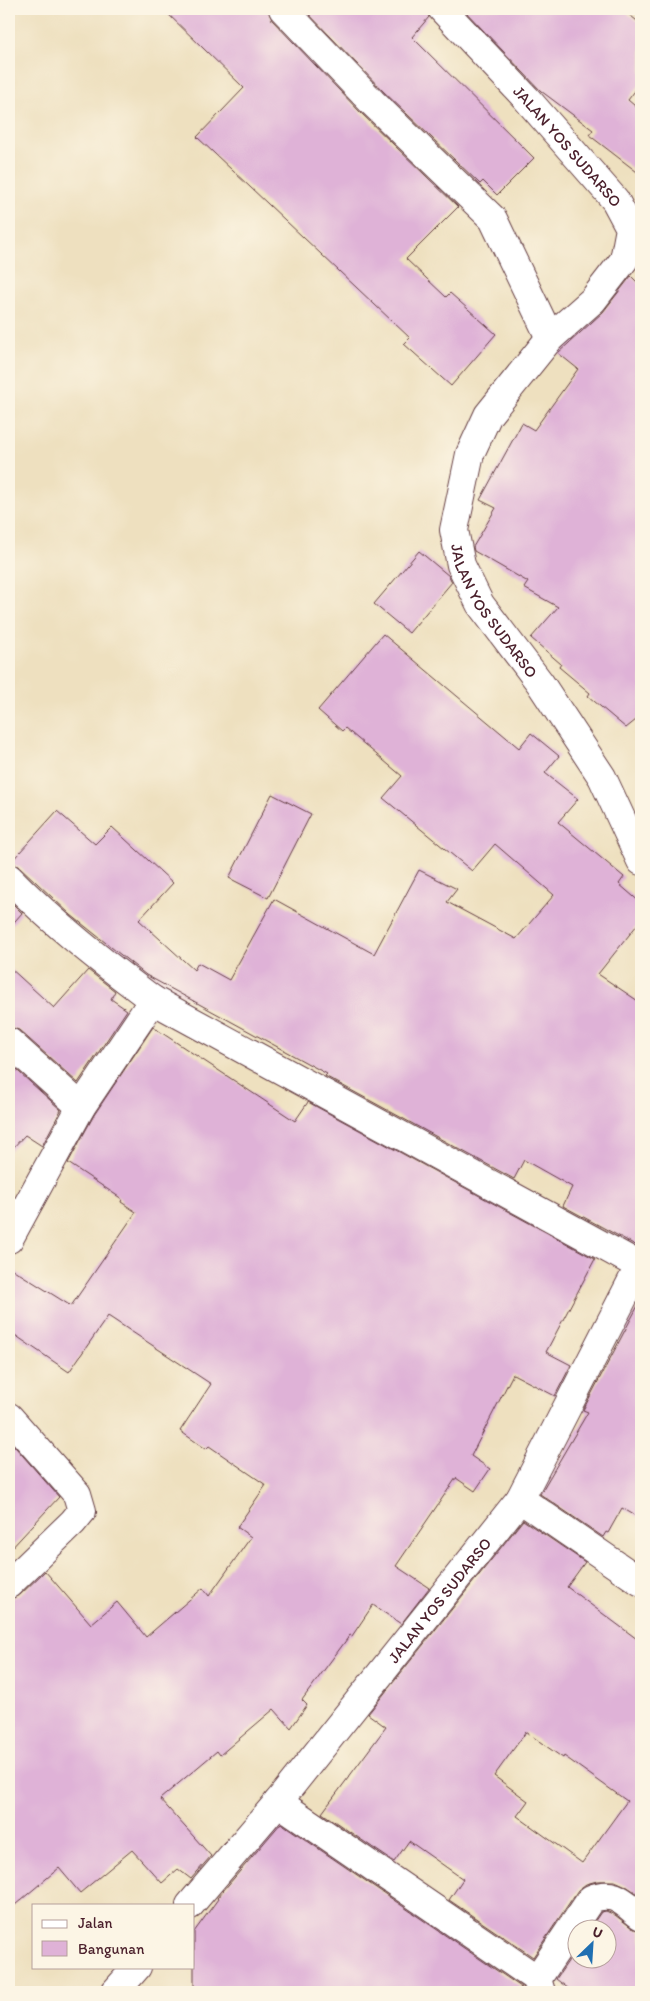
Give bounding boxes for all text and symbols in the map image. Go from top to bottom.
street label: JALAN YOS SUDARSO [509,82,625,211]
street label: JALAN YOS SUDARSO [447,542,541,682]
street label: JALAN YOS SUDARSO [384,1534,495,1667]
legend [32,1904,195,1968]
text: Jalan [78,1914,112,1932]
north arrow [568,1918,618,1968]
text: U [589,1923,605,1942]
text: Bangunan [78,1940,145,1958]

